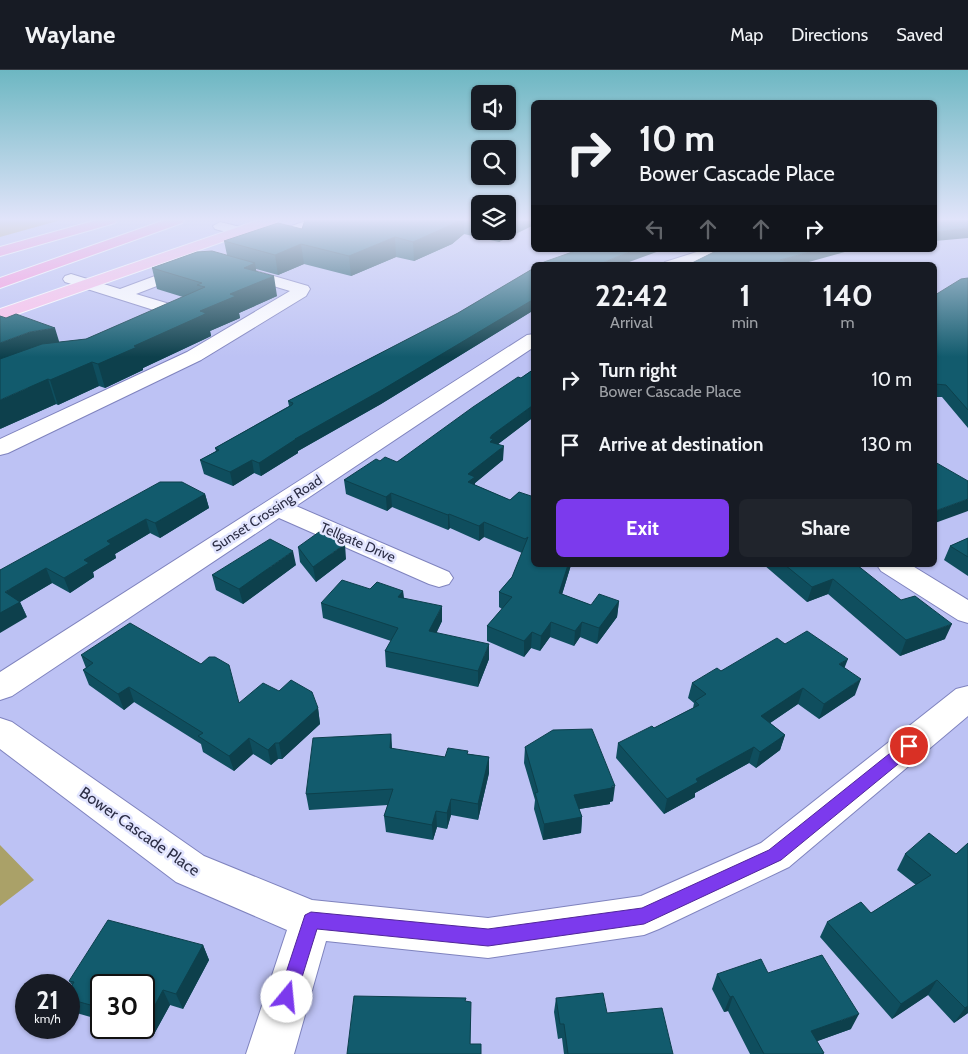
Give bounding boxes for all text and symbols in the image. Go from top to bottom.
text: Waylane [25,20,115,49]
text: Map [730,24,763,46]
text: Directions [791,24,868,46]
text: Saved [896,24,943,46]
map controls [471,85,516,240]
button: sound [471,85,516,130]
text: 10 m [639,117,715,160]
icon: right [556,120,621,185]
button: search [471,140,516,185]
text: Bower Cascade Place [639,160,835,187]
button: layers [471,195,516,240]
icon: left [641,215,669,243]
icon: ahead [694,215,722,243]
icon: ahead [747,215,775,243]
icon: right [800,215,828,243]
text: 22:42 [595,277,668,314]
text: 1 [739,277,751,314]
text: 140 [822,277,873,314]
text: Arrival [610,313,653,332]
text: min [732,313,758,332]
text: m [841,313,855,332]
text: Turn right [599,359,677,382]
icon: right [556,366,584,394]
text: 10 m [872,368,912,391]
text: Bower Cascade Place [599,382,741,401]
icon: arrive [556,431,584,459]
text: Arrive at destination [599,433,763,456]
text: 130 m [861,433,912,456]
street label: Sunset Crossing Road [209,471,325,555]
button: Exit [556,499,729,557]
button: Share [739,499,912,557]
street label: Tellgate Drive [318,518,398,566]
pin [888,725,930,767]
icon: arrive [895,732,923,760]
street label: Bower Cascade Place [76,783,203,880]
position arrow [260,970,312,1022]
speed limit sign: 30 [90,974,155,1039]
text: 21 [36,985,59,1015]
text: km/h [34,1011,61,1026]

